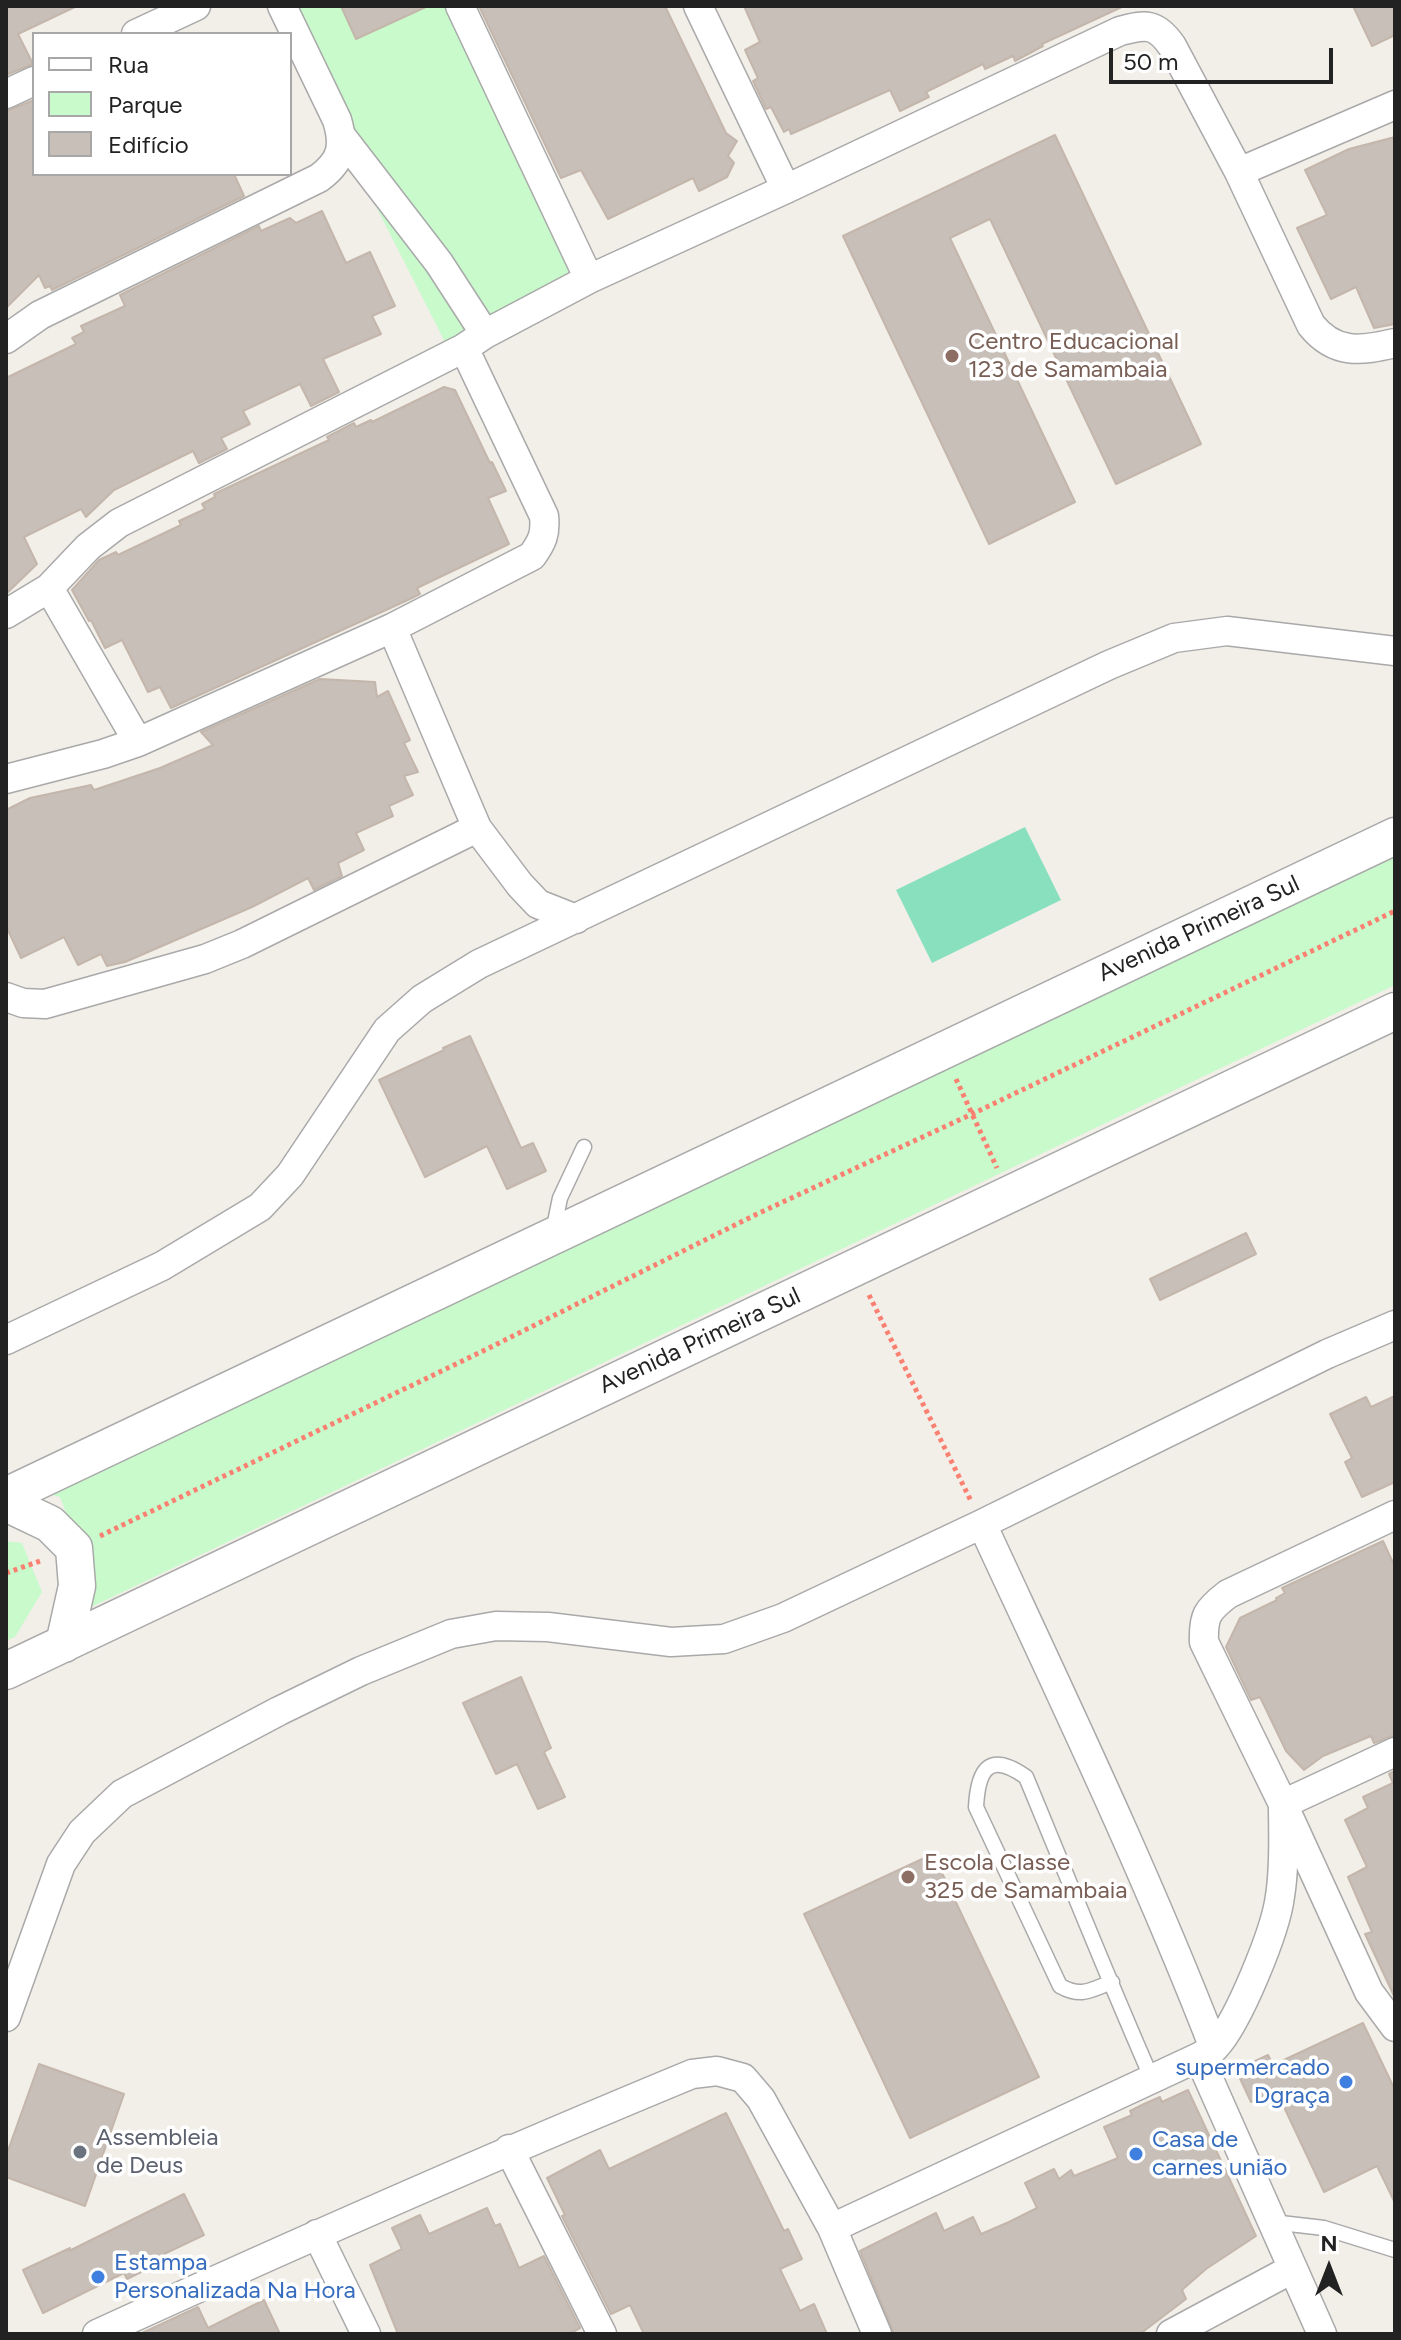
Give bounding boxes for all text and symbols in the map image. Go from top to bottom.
legend [32,32,292,176]
scale bar [1113,32,1337,82]
text: 50 m [1123,47,1179,76]
text: Rua [108,50,149,79]
text: Parque [108,90,182,119]
text: Edifício [108,130,189,159]
place label: Centro Educacional 123 de Samambaia [968,328,1179,384]
marker: Centro Educacional 123 de Samambaia [943,347,961,365]
street label: Avenida Primeira Sul [1094,870,1304,988]
street label: Avenida Primeira Sul [595,1282,805,1400]
place label: Escola Classe 325 de Samambaia [924,1849,1127,1905]
marker: Escola Classe 325 de Samambaia [899,1868,917,1886]
place label: supermercado Dgraça [1175,2054,1330,2110]
marker: supermercado Dgraça [1337,2073,1355,2091]
place label: Assembleia de Deus [96,2124,218,2180]
place label: Casa de carnes união [1152,2126,1287,2182]
marker: Assembleia de Deus [71,2143,89,2161]
marker: Casa de carnes união [1127,2145,1145,2163]
north arrow [1289,2228,1369,2308]
text: N [1320,2230,1338,2257]
place label: Estampa Personalizada Na Hora [114,2249,356,2305]
marker: Estampa Personalizada Na Hora [89,2268,107,2286]

